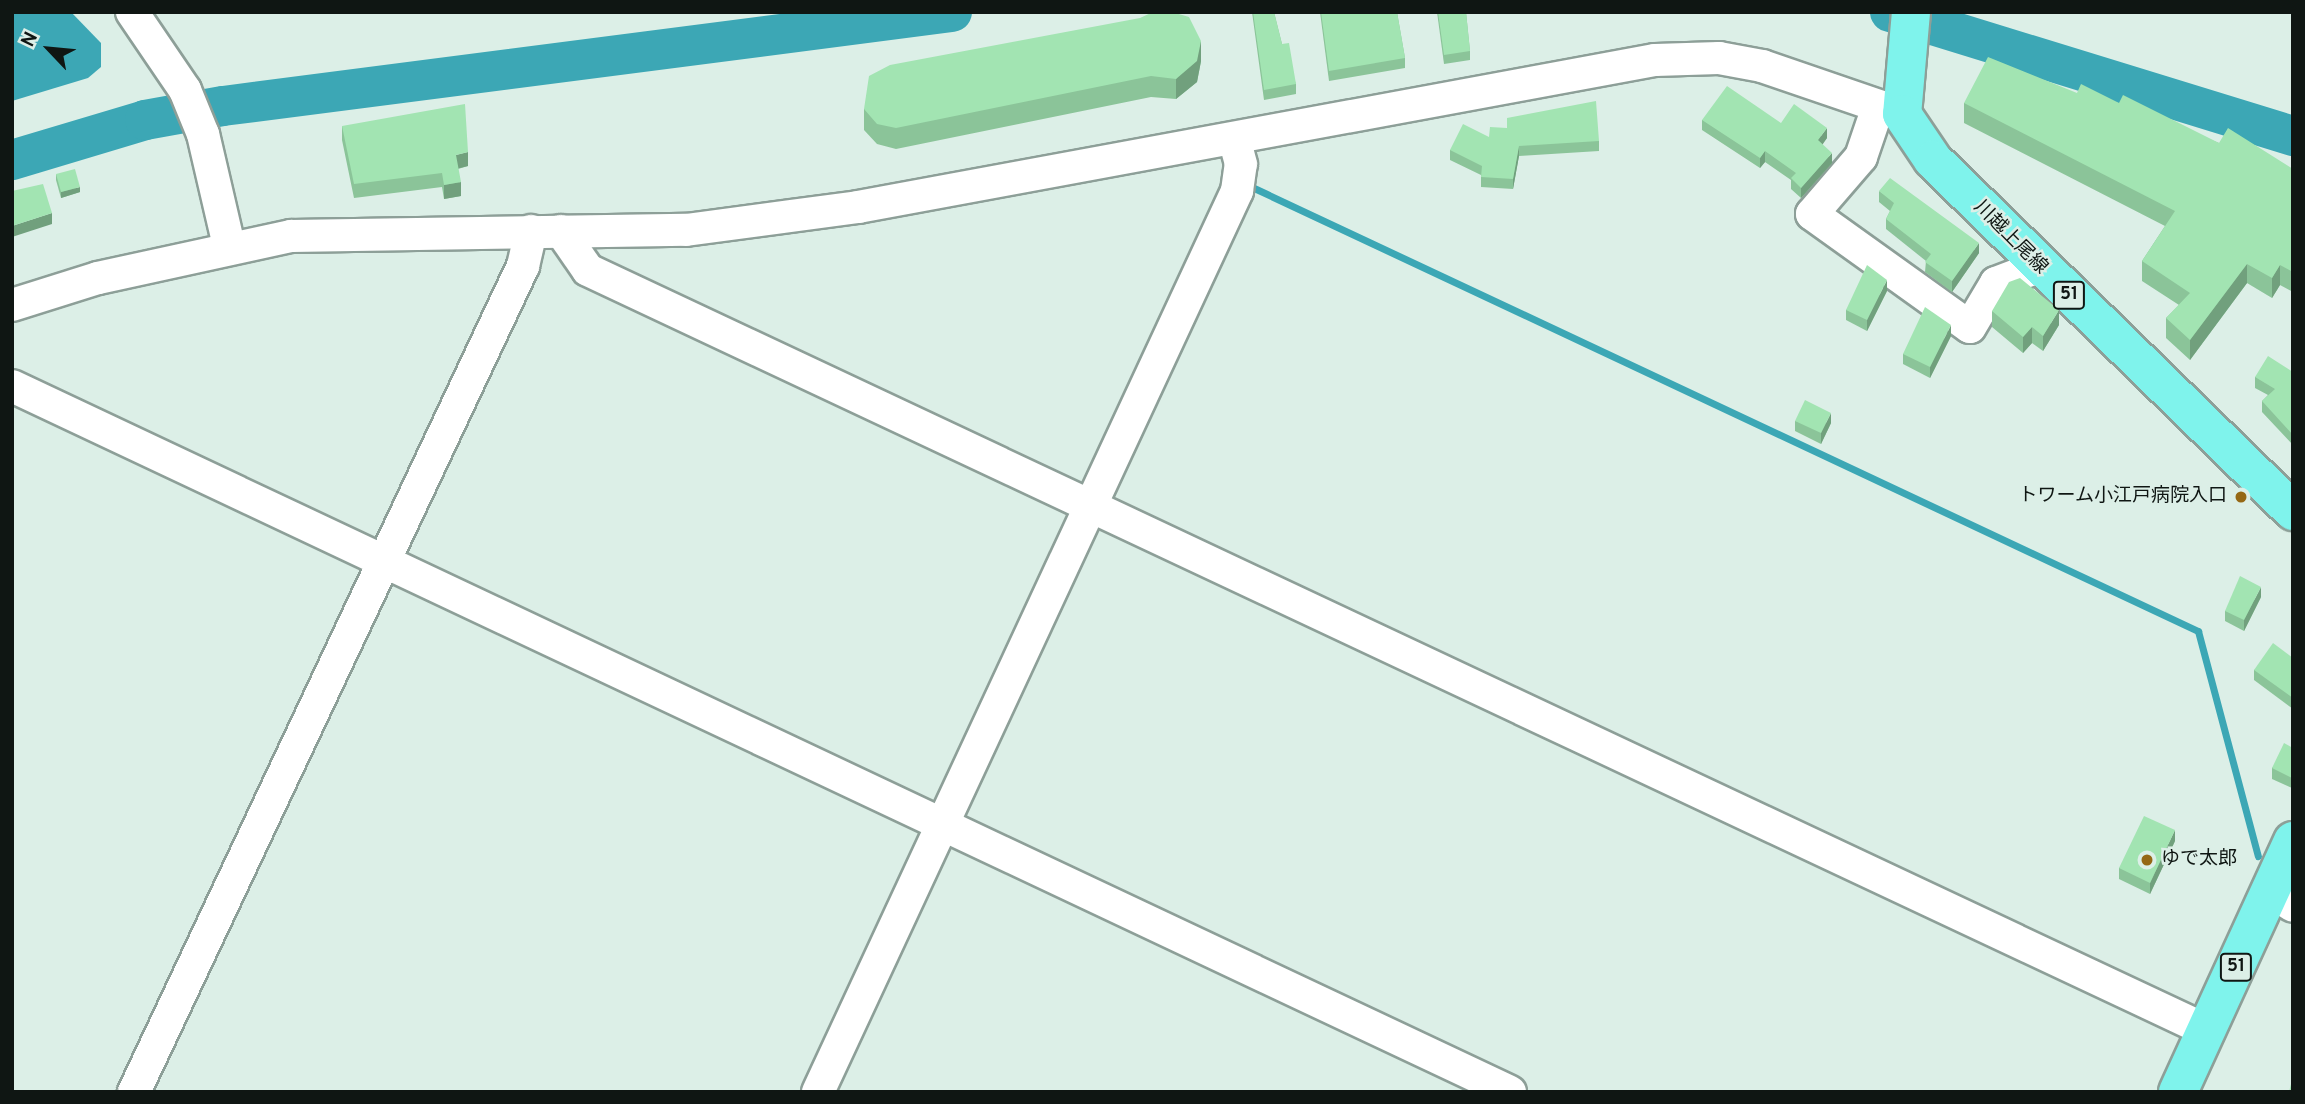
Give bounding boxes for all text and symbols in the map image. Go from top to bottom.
north arrow [14,14,84,84]
text: N [16,28,44,51]
street label: 川越上尾線 [1968,196,2052,280]
road number: 51 [2052,281,2086,310]
place label: トワーム小江戸病院入口 [2018,486,2227,508]
marker: トワーム小江戸病院入口 [2233,489,2249,505]
place label: ゆで太郎 [2161,849,2237,871]
marker: ゆで太郎 [2139,852,2155,868]
road number: 51 [2218,952,2254,982]

